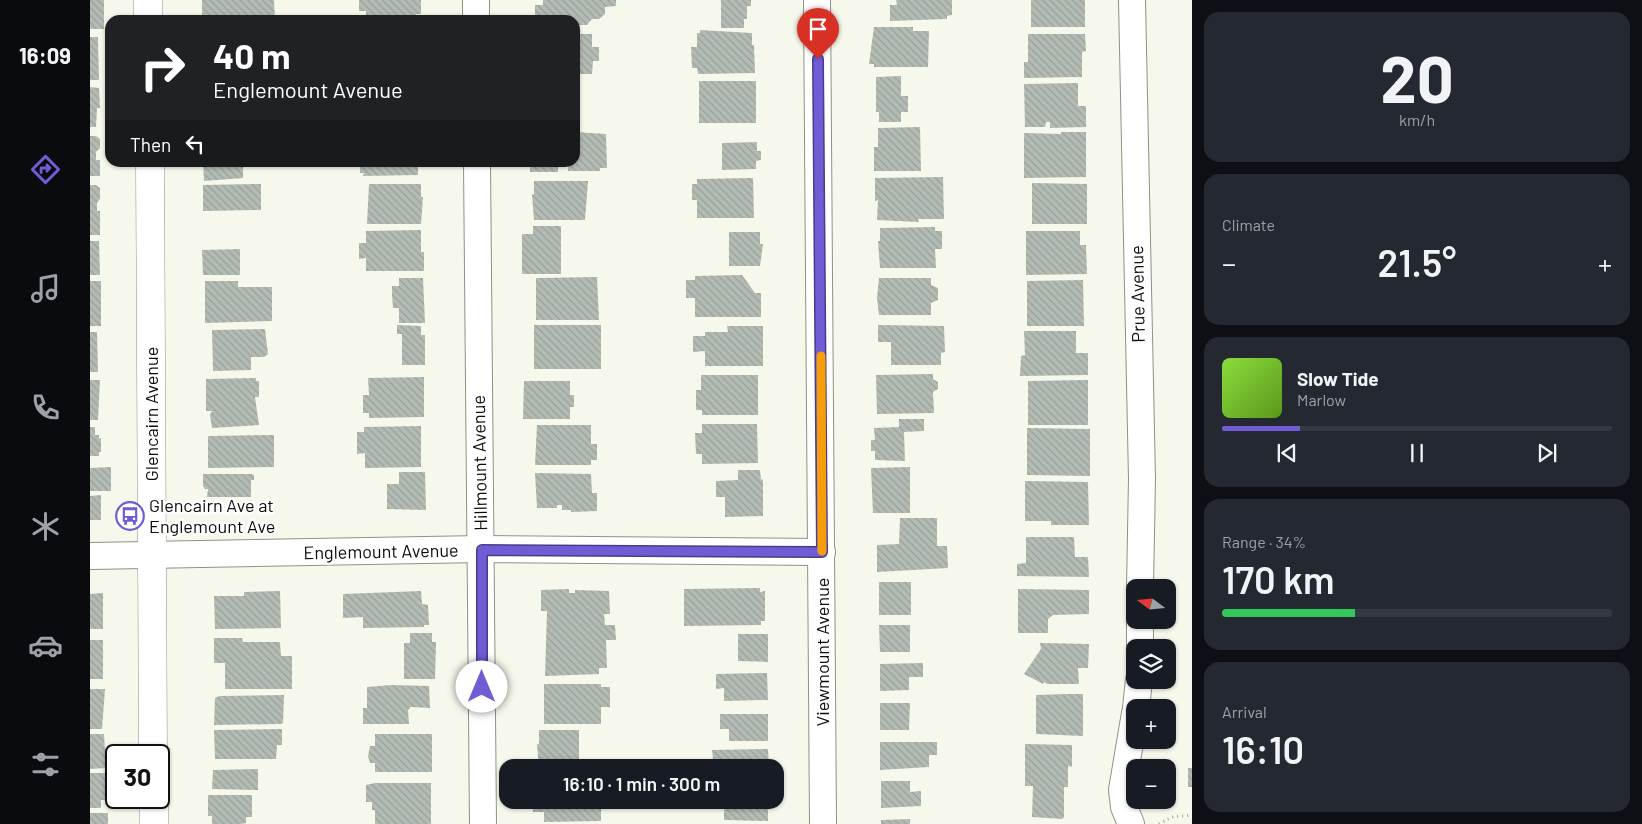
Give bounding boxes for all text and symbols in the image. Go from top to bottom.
pin [797,8,839,59]
icon: arrive [804,15,832,43]
text: 40 m [213,34,290,76]
icon: right [130,35,195,100]
text: 20 [1380,38,1454,116]
text: 16:09 [19,42,71,68]
text: Englemount Avenue [213,76,403,102]
text: km/h [1399,110,1435,129]
icon: left [181,130,209,158]
text: Then [130,133,171,156]
icon: directions [28,152,63,187]
text: Climate [1222,215,1275,234]
text: 21.5° [1378,239,1456,285]
street label: Prue Avenue [1125,245,1149,343]
text: − [1222,246,1236,280]
text: + [1598,246,1612,280]
icon: music [28,271,63,306]
street label: Glencairn Avenue [140,347,162,481]
text: Slow Tide [1297,367,1379,390]
icon: phone [28,390,63,425]
text: Marlow [1297,390,1346,409]
street label: Hillmount Avenue [467,395,491,531]
icon: previous [1273,439,1301,467]
icon: pause [1403,439,1431,467]
icon: next [1533,439,1561,467]
place label: Glencairn Ave at Englemount Ave [149,494,275,537]
bus stop icon: Glencairn Ave at Englemount Ave [115,501,145,531]
icon: climate [28,509,63,544]
text: Range · 34% [1222,532,1306,551]
street label: Englemount Avenue [303,539,459,563]
text: 170 km [1222,556,1334,602]
street label: Viewmount Avenue [811,578,833,726]
north arrow [1126,579,1176,629]
map controls [1126,579,1176,809]
icon: car [28,628,63,663]
button: layers [1126,639,1176,689]
position arrow [455,660,507,712]
button: + [1126,699,1176,749]
text: Arrival [1222,702,1267,721]
text: 16:10 [1222,726,1304,772]
speed limit sign: 30 [105,744,170,809]
icon: filters [28,747,63,782]
button: − [1126,759,1176,809]
text: 16:10 · 1 min · 300 m [563,772,720,795]

